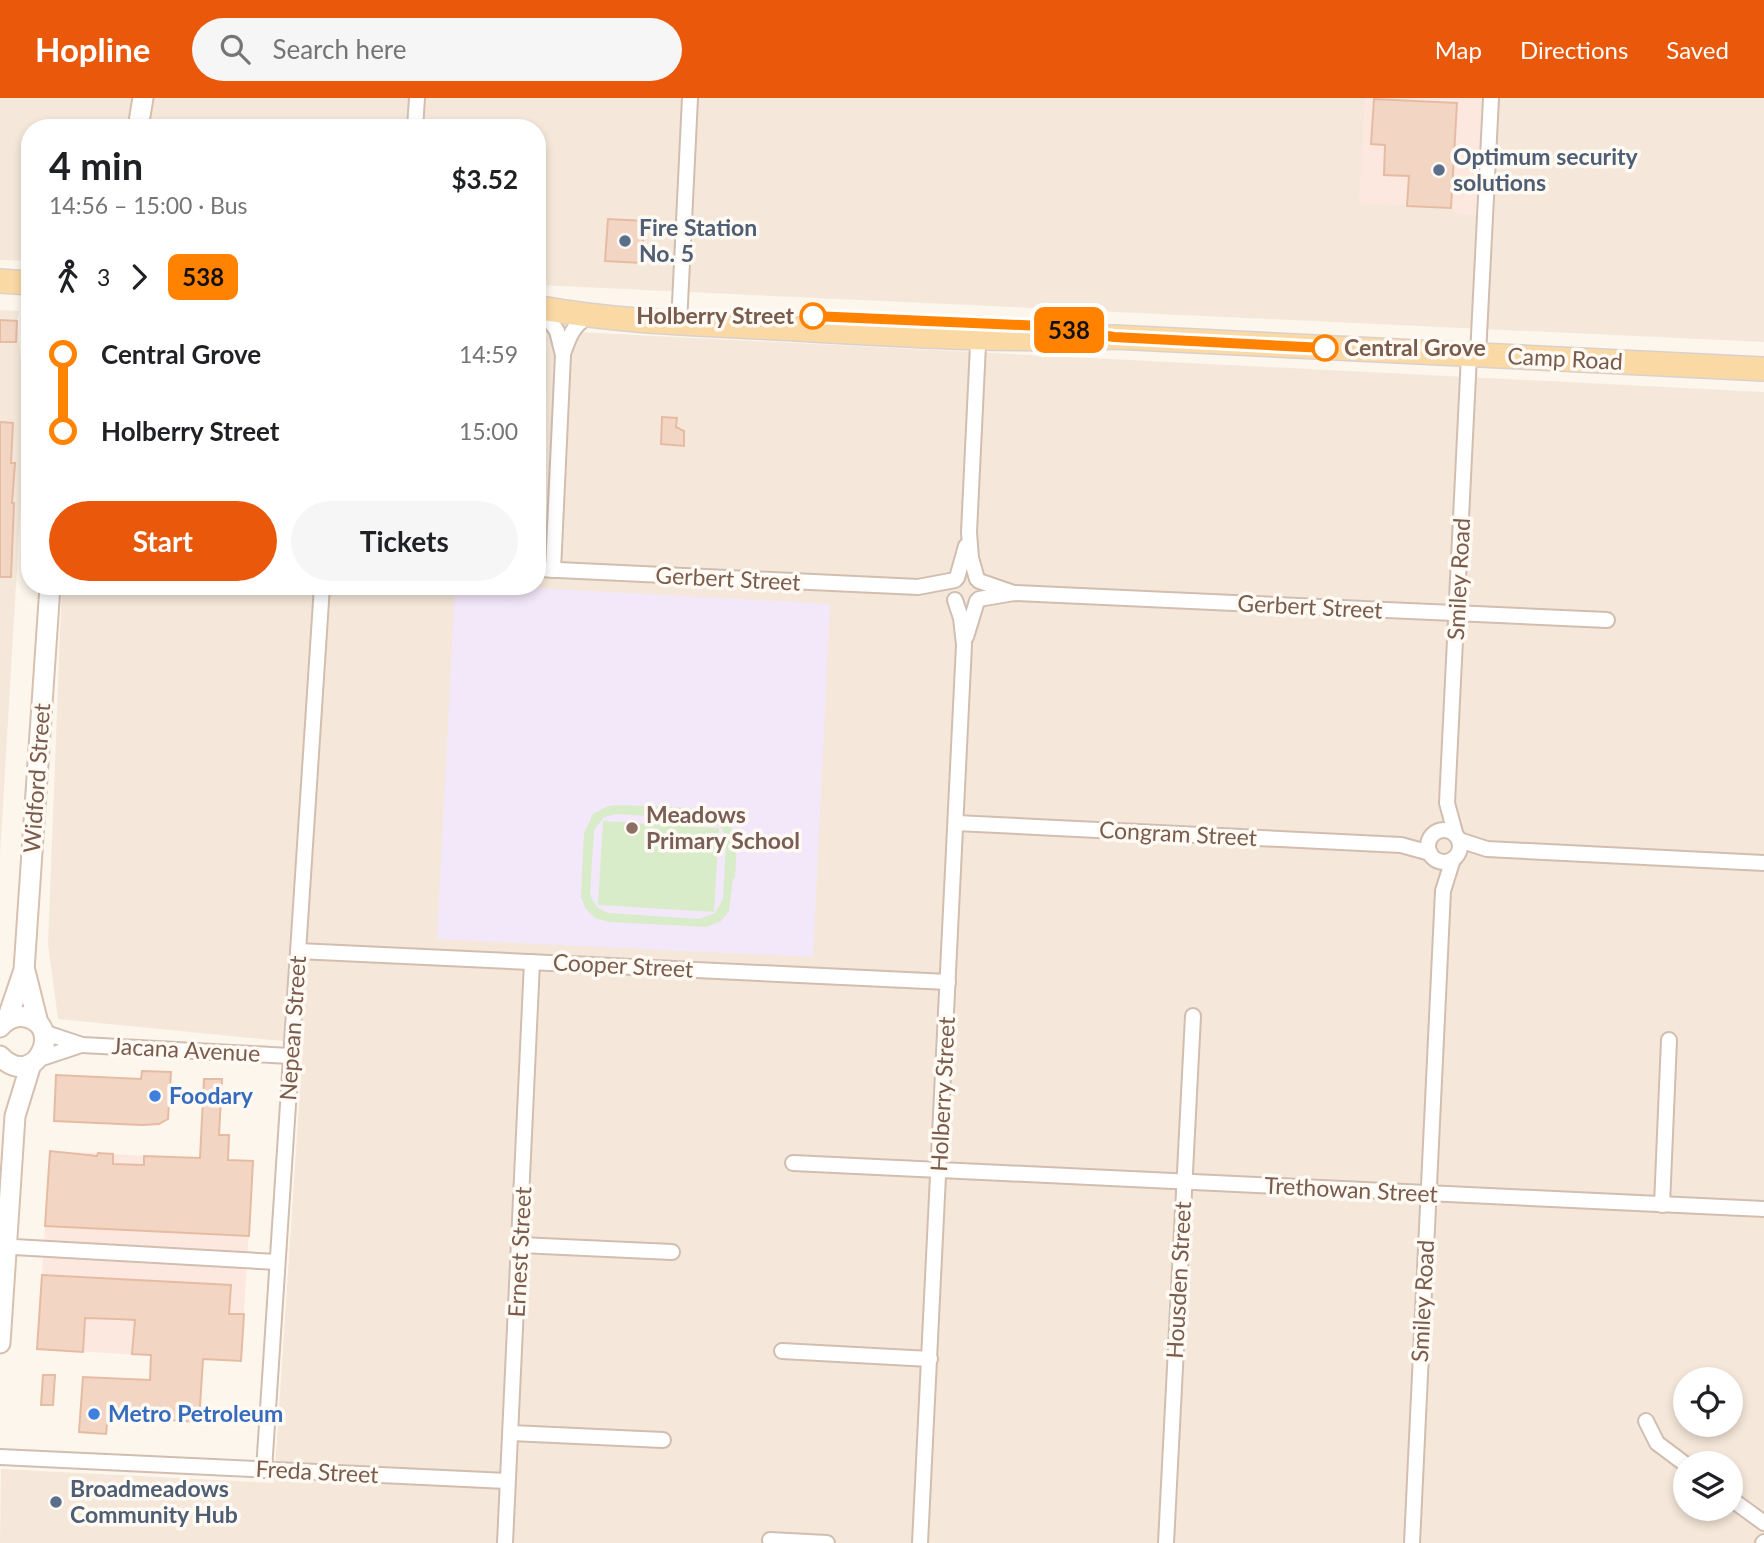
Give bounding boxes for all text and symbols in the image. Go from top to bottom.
search box [192,18,682,81]
text: Hopline [35,29,150,69]
icon: search [216,30,254,68]
text: Search here [272,33,407,65]
text: Map [1435,35,1482,64]
text: Directions [1520,35,1628,64]
text: Saved [1666,35,1729,64]
text: 4 min [49,142,143,188]
place label: Optimum security solutions [1453,142,1639,196]
marker: Optimum security solutions [1431,162,1447,178]
text: $3.52 [452,163,518,195]
text: 14:56 – 15:00 · Bus [49,191,248,219]
place label: Fire Station No. 5 [639,213,757,267]
marker: Fire Station No. 5 [617,233,633,249]
icon: walk [49,258,87,296]
icon: forward [120,258,158,296]
text: 538 [182,262,224,291]
text: 3 [97,263,110,291]
place label: Holberry Street [636,301,794,329]
marker: Holberry Street [800,303,826,329]
line badge: 538 [1029,307,1109,353]
text: 538 [1048,315,1090,344]
place label: Central Grove [1344,333,1486,361]
marker: Central Grove [1312,335,1338,361]
text: Central Grove [101,338,261,370]
text: 14:59 [459,340,518,368]
street label: Camp Road [1507,341,1623,375]
text: Holberry Street [101,415,279,447]
text: 15:00 [459,417,518,445]
button: Start [49,501,277,581]
button: Tickets [291,501,518,581]
street label: Smiley Road [1441,517,1475,641]
street label: Gerbert Street [655,560,802,596]
street label: Gerbert Street [1237,588,1384,624]
street label: Widford Street [17,701,55,854]
place label: Meadows Primary School [646,800,800,854]
street label: Congram Street [1098,815,1258,851]
marker: Meadows Primary School [624,820,640,836]
street label: Cooper Street [552,947,695,983]
street label: Nepean Street [273,954,311,1101]
street label: Holberry Street [924,1015,960,1172]
street label: Jacana Avenue [111,1031,261,1067]
place label: Foodary [169,1081,254,1109]
marker: Foodary [147,1088,163,1104]
street label: Trethowan Street [1264,1170,1439,1208]
street label: Ernest Street [502,1185,536,1318]
street label: Housden Street [1160,1200,1196,1359]
street label: Smiley Road [1405,1239,1439,1363]
map controls [1673,1367,1743,1521]
button: locate [1673,1367,1743,1437]
place label: Metro Petroleum [108,1399,283,1427]
marker: Metro Petroleum [86,1406,102,1422]
button: layers [1673,1451,1743,1521]
street label: Freda Street [255,1454,380,1488]
place label: Broadmeadows Community Hub [70,1474,238,1528]
marker: Broadmeadows Community Hub [48,1494,64,1510]

